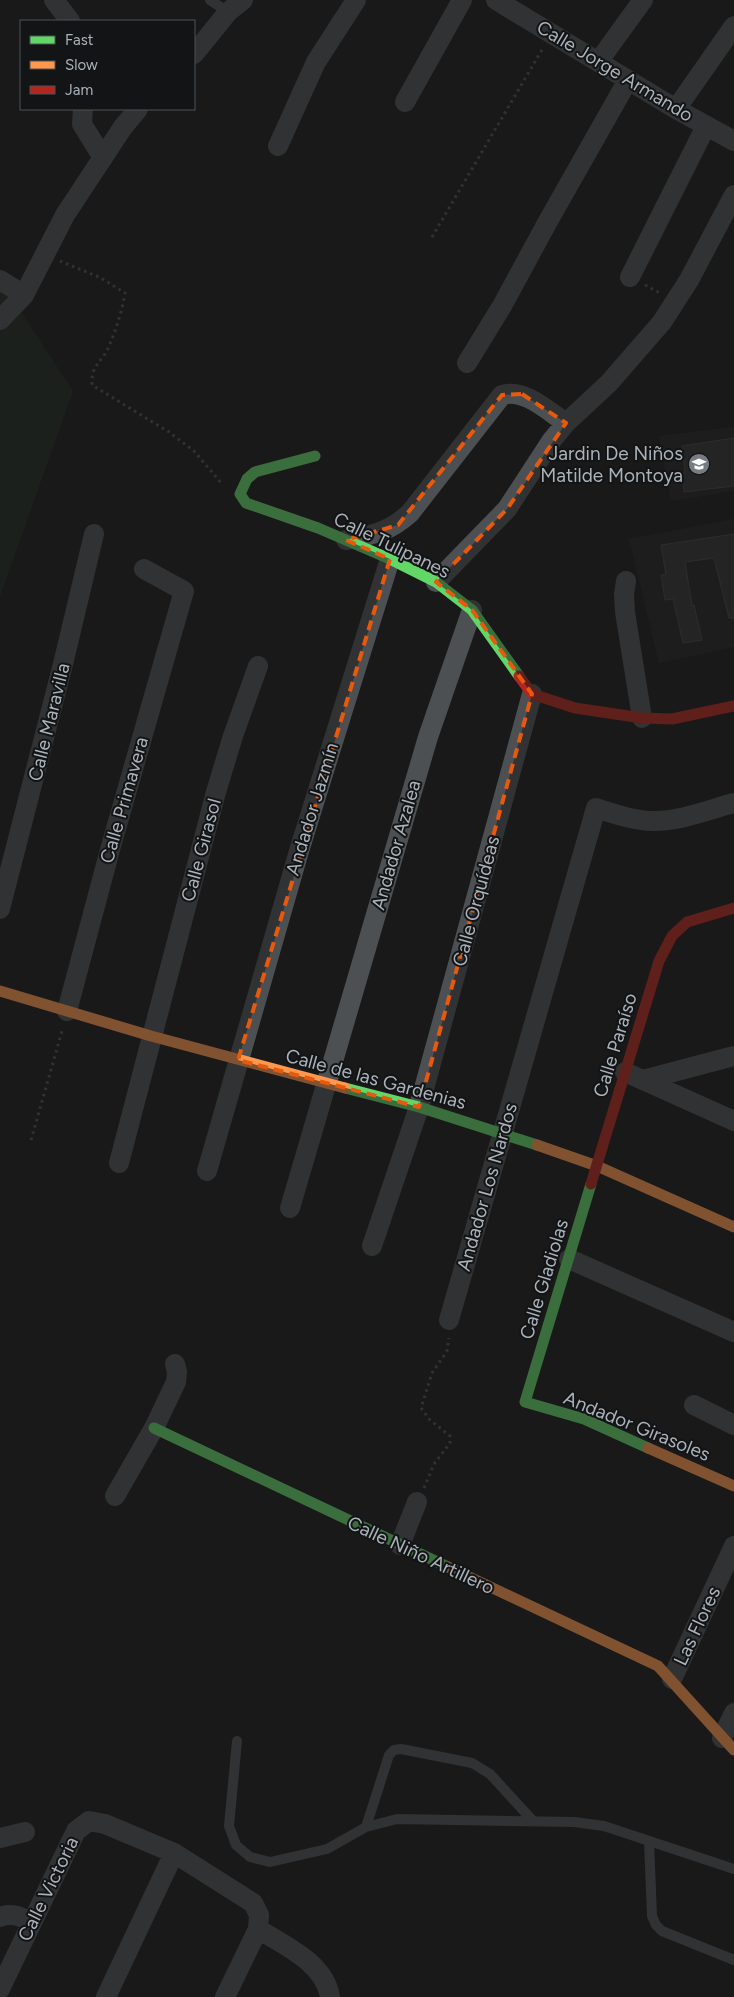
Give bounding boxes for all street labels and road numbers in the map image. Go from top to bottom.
street label: Calle Jorge Armando [533,15,697,127]
street label: Calle Tulipanes [330,507,454,583]
street label: Calle Maravilla [23,661,75,783]
street label: Calle Primavera [95,734,153,866]
street label: Andador Jazmín [281,740,343,878]
street label: Andador Azalea [367,778,425,912]
street label: Calle Girasol [176,796,226,904]
street label: Calle Orquídeas [448,833,504,969]
street label: Calle Paraíso [588,990,642,1100]
street label: Calle de las Gardenias [283,1044,469,1114]
street label: Andador Los Nardos [452,1100,522,1274]
street label: Calle Gladiolas [515,1216,573,1342]
street label: Andador Girasoles [560,1386,714,1466]
street label: Calle Niño Artillero [344,1511,498,1599]
street label: Las Flores [669,1583,725,1669]
street label: Calle Victoria [13,1833,83,1945]

